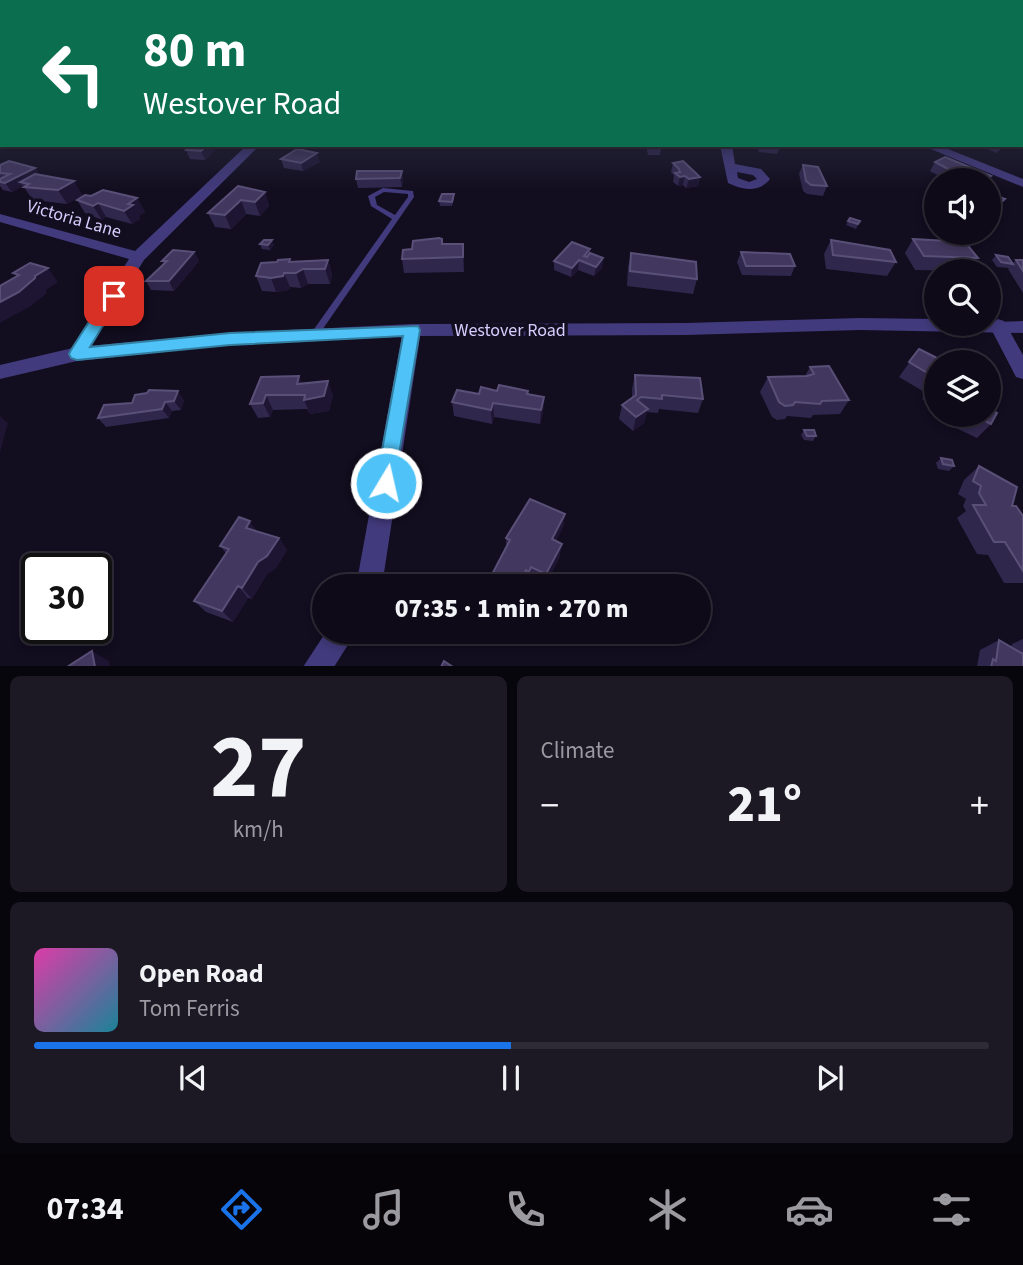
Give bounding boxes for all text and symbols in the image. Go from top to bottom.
text: 80 m [143,16,247,86]
icon: left [28,28,119,119]
text: Westover Road [143,81,341,127]
map controls [924,168,1001,427]
button: sound [924,168,1001,245]
street label: Victoria Lane [24,194,124,244]
button: search [924,259,1001,336]
pin [84,266,144,326]
icon: arrive [95,277,133,315]
street label: Westover Road [454,318,566,343]
button: layers [924,350,1001,427]
position arrow [349,446,423,520]
speed limit sign: 30 [21,553,112,644]
text: 07:35 · 1 min · 270 m [395,590,628,627]
text: 27 [210,703,306,832]
text: Climate [541,734,614,767]
text: 21° [727,768,802,842]
text: − [541,779,559,833]
text: + [970,779,989,833]
text: km/h [233,813,284,846]
text: Open Road [139,955,264,992]
text: Tom Ferris [139,992,240,1025]
icon: previous [174,1059,212,1097]
icon: pause [492,1059,530,1097]
icon: next [811,1059,849,1097]
icon: directions [217,1185,266,1234]
icon: music [359,1185,408,1234]
icon: phone [501,1185,550,1234]
icon: climate [643,1185,692,1234]
icon: car [785,1185,834,1234]
icon: filters [927,1185,976,1234]
text: 07:34 [47,1186,124,1232]

